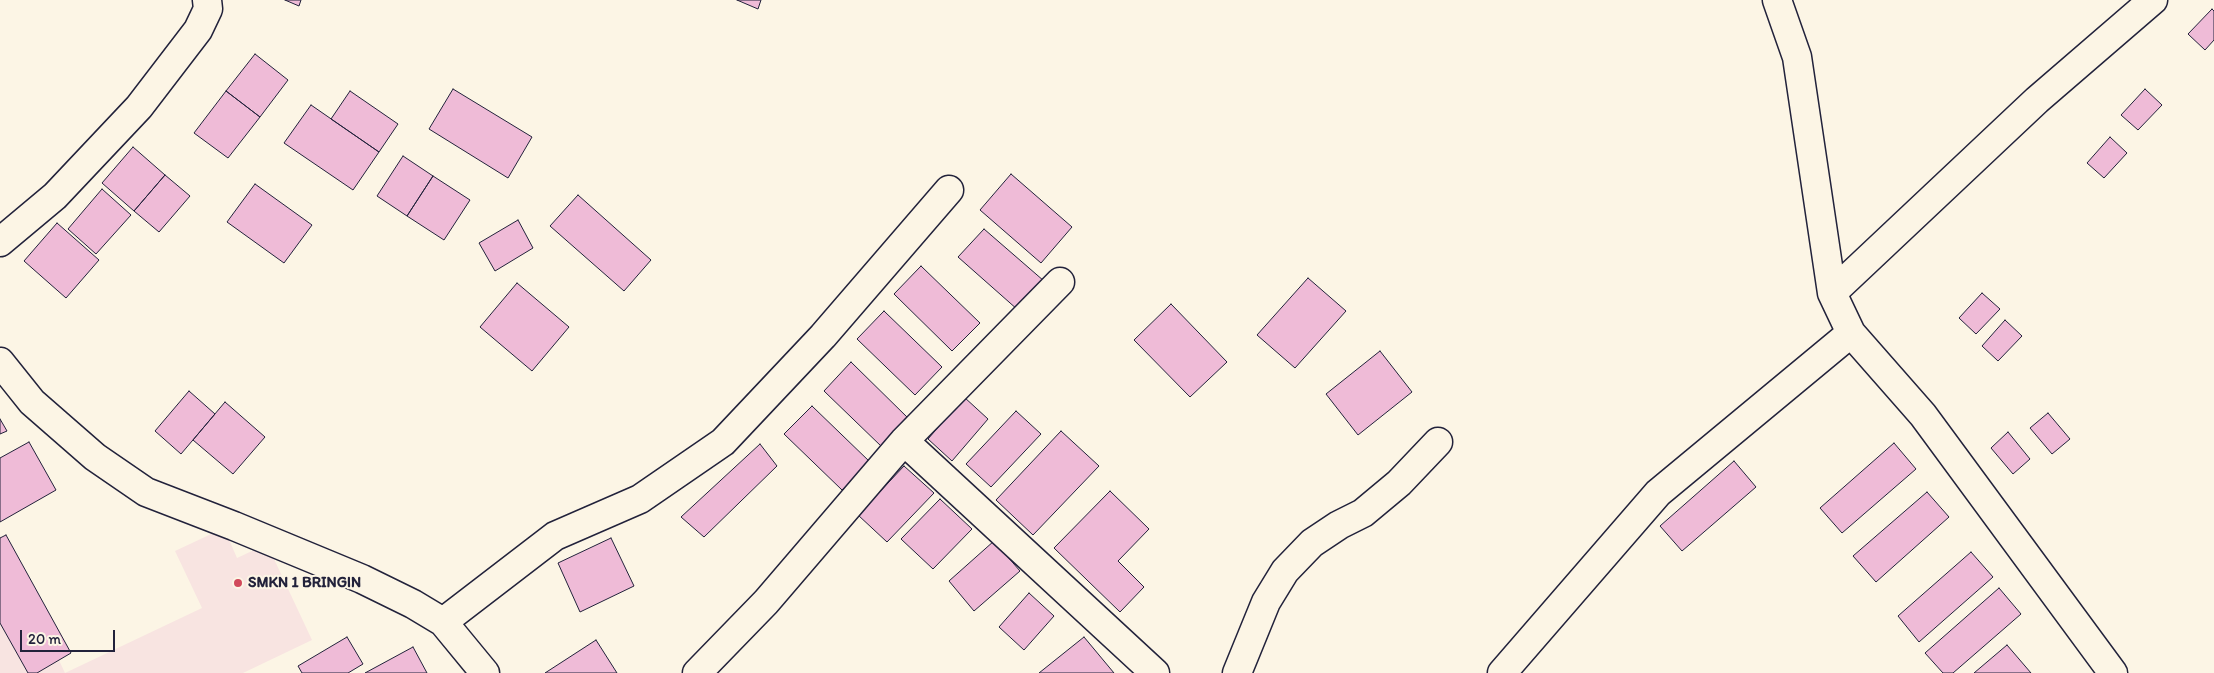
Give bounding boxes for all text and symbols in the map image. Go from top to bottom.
place label: SMKN 1 BRINGIN [248,574,361,592]
marker: SMKN 1 BRINGIN [232,577,244,589]
scale bar [22,620,118,652]
text: 20 m [28,630,61,648]

